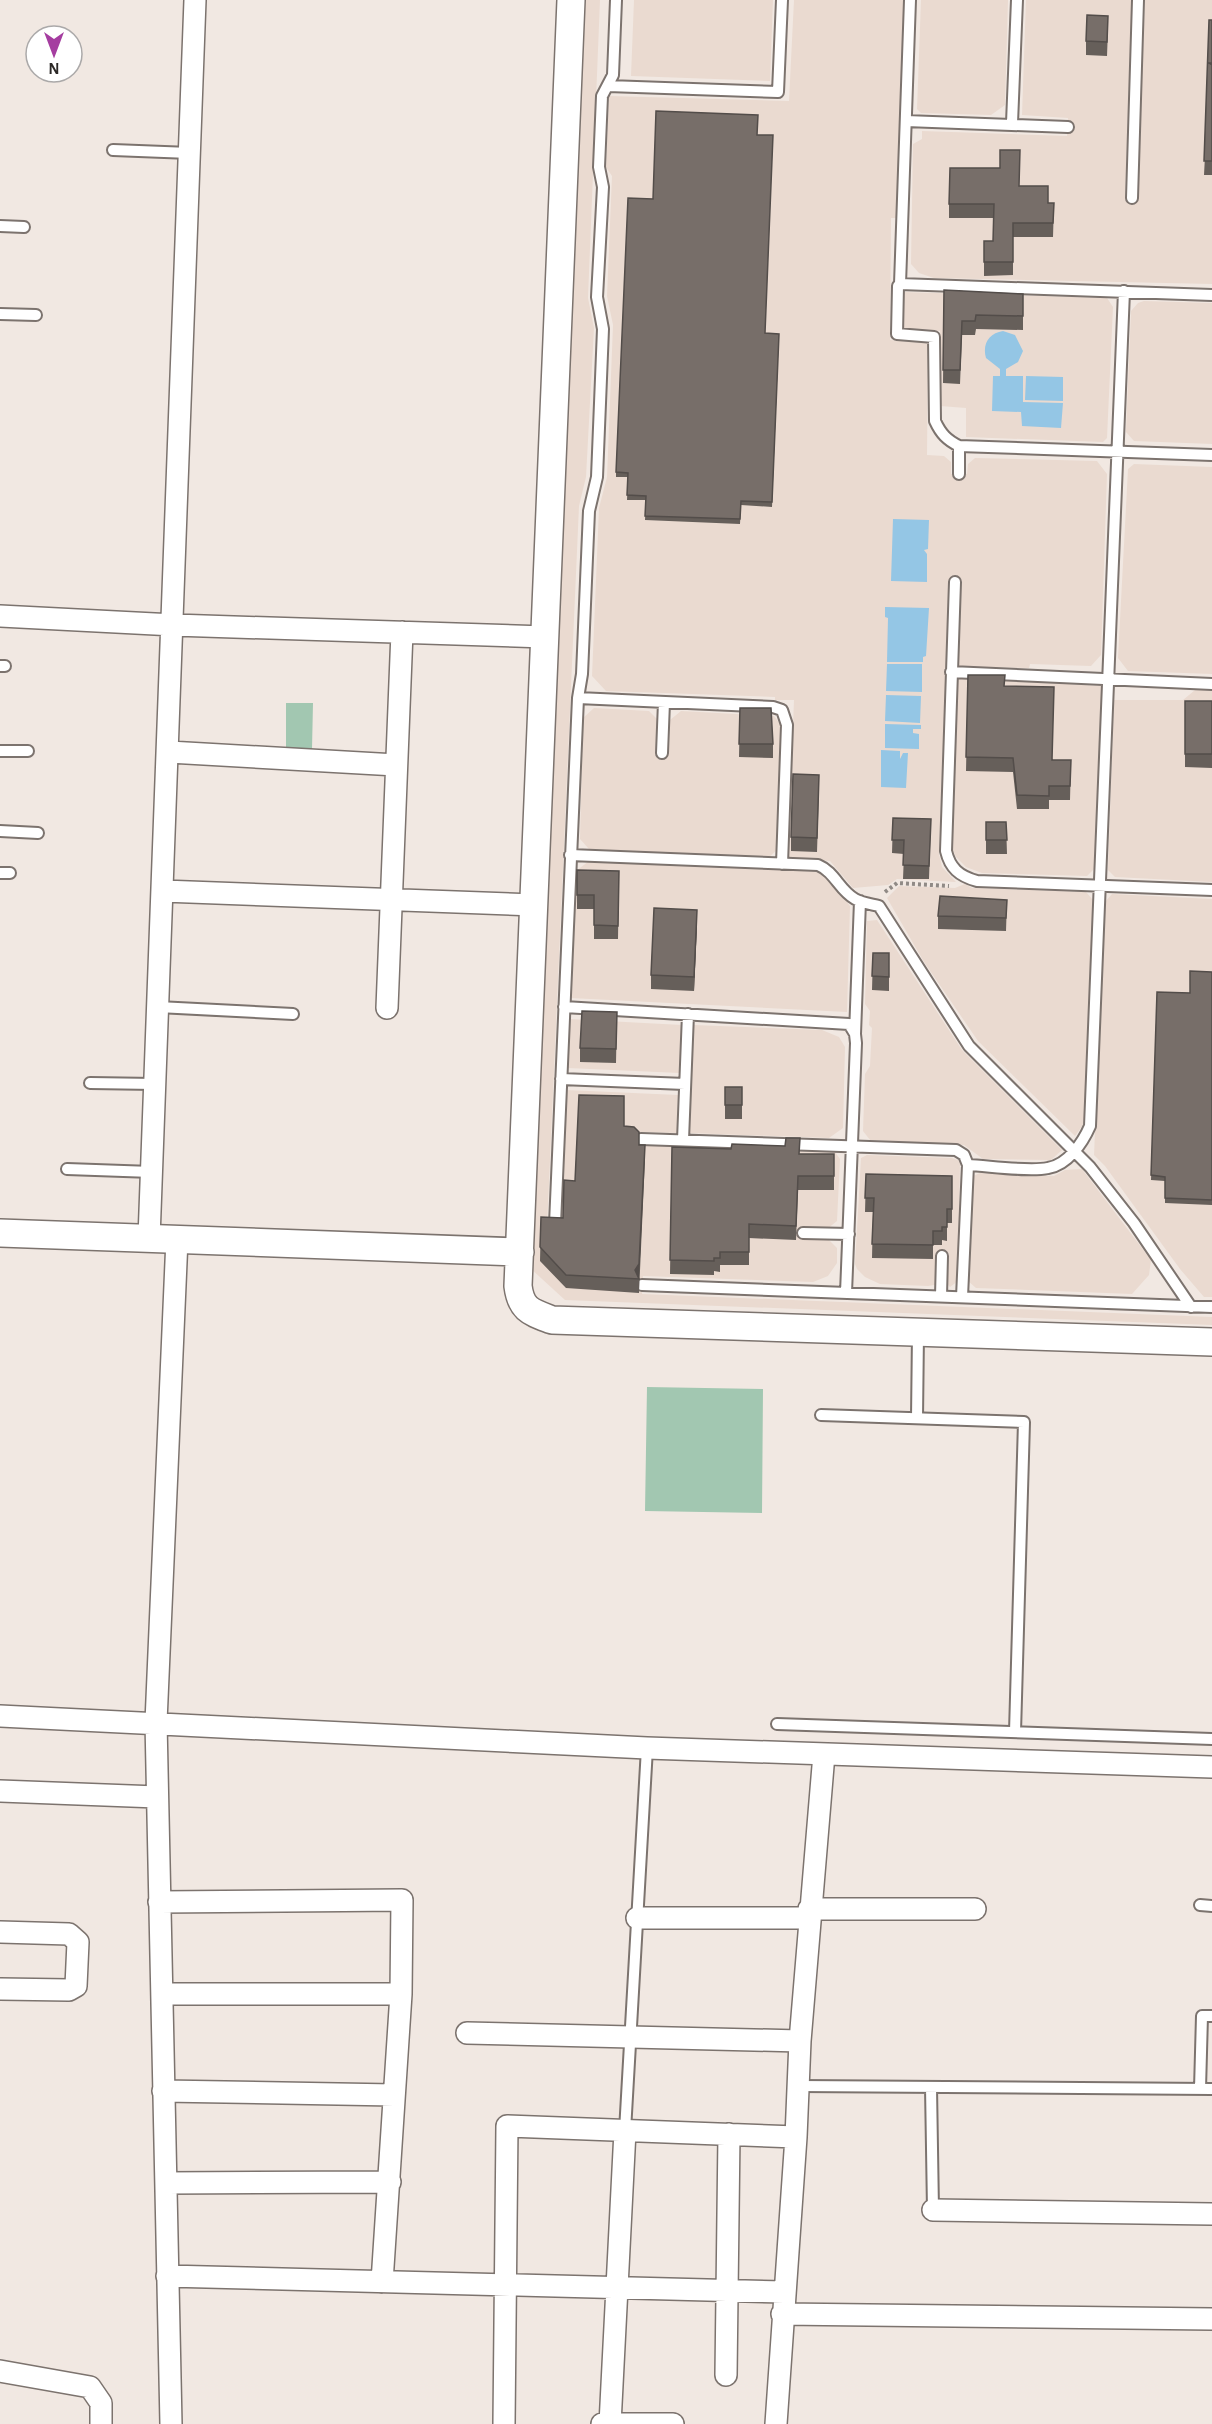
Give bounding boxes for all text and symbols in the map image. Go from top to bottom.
north arrow [24,24,84,84]
text: N [48,60,60,76]

